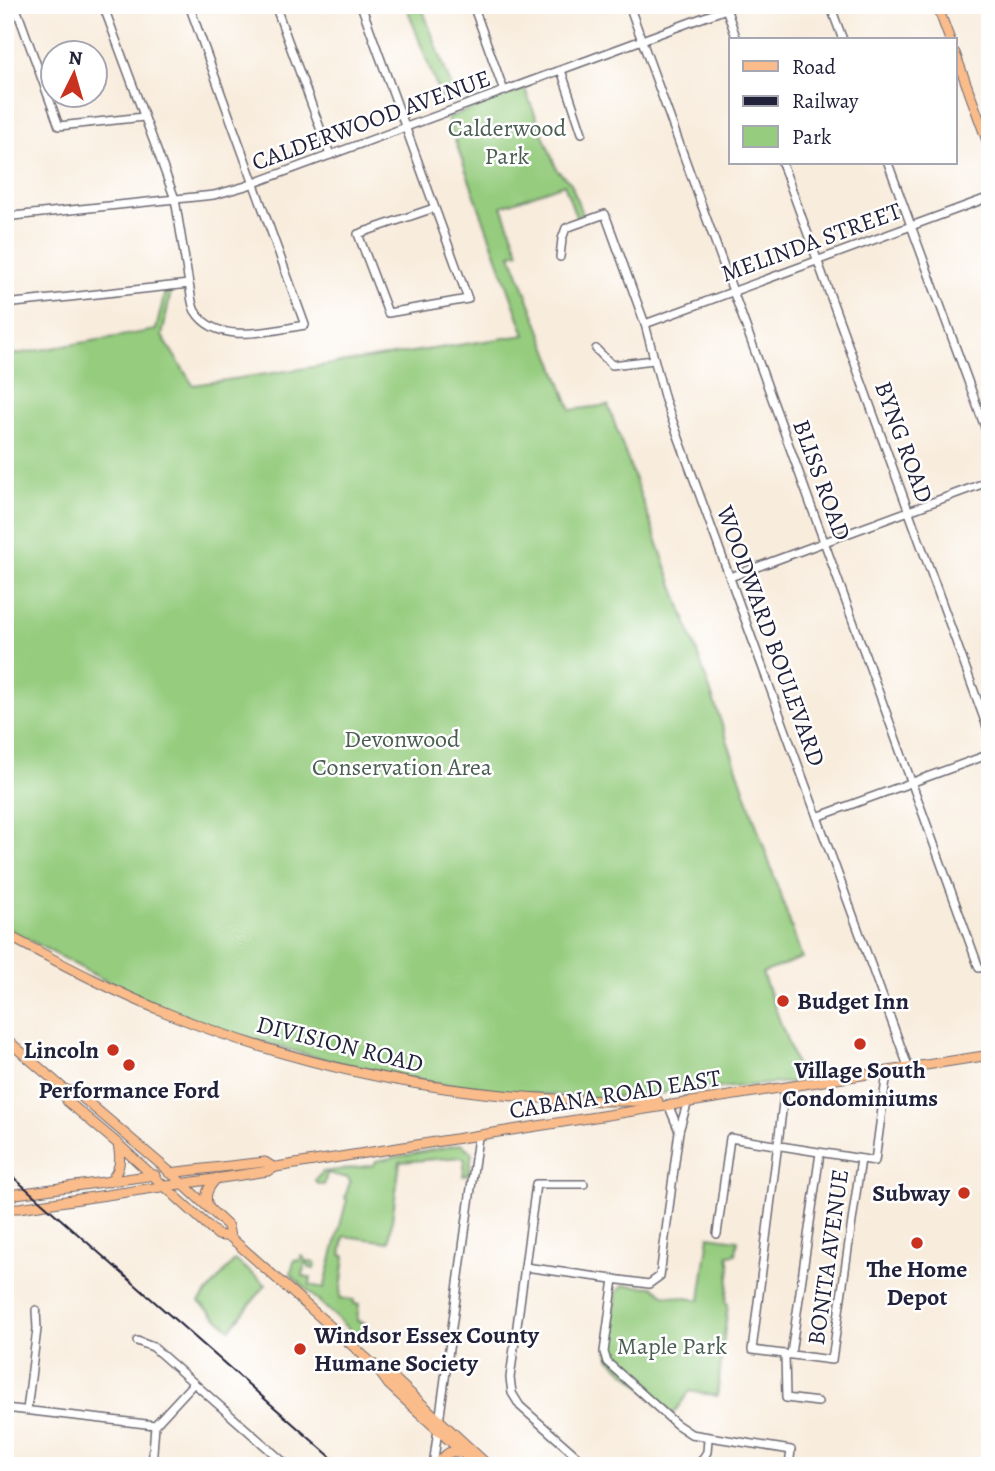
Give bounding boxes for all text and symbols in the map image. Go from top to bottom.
north arrow [38,38,108,108]
legend [729,38,956,164]
text: N [67,45,84,72]
text: Road [792,53,836,81]
street label: CALDERWOOD AVENUE [247,62,495,178]
text: Railway [792,87,859,115]
park label: Calderwood Park [448,112,566,172]
text: Park [792,123,832,151]
street label: MELINDA STREET [716,195,906,289]
street label: BYNG ROAD [867,377,941,507]
street label: BLISS ROAD [785,415,859,545]
street label: WOODWARD BOULEVARD [709,500,833,771]
park label: Devonwood Conservation Area [312,723,493,783]
place label: Budget Inn [797,985,910,1017]
marker: Budget Inn [775,993,791,1009]
street label: DIVISION ROAD [253,1008,427,1080]
place label: Lincoln [24,1034,100,1066]
marker: Village South Condominiums [852,1036,868,1052]
marker: Lincoln [105,1042,121,1058]
place label: Village South Condominiums [782,1054,938,1114]
marker: Performance Ford [121,1057,137,1073]
street label: CABANA ROAD EAST [507,1061,723,1127]
place label: Performance Ford [38,1074,220,1106]
street label: BONITA AVENUE [800,1167,856,1347]
place label: Subway [872,1177,951,1209]
marker: Subway [956,1185,972,1201]
marker: The Home Depot [909,1235,925,1251]
place label: The Home Depot [867,1253,967,1313]
place label: Windsor Essex County Humane Society [313,1319,540,1379]
park label: Maple Park [617,1330,727,1362]
marker: Windsor Essex County Humane Society [292,1341,308,1357]

